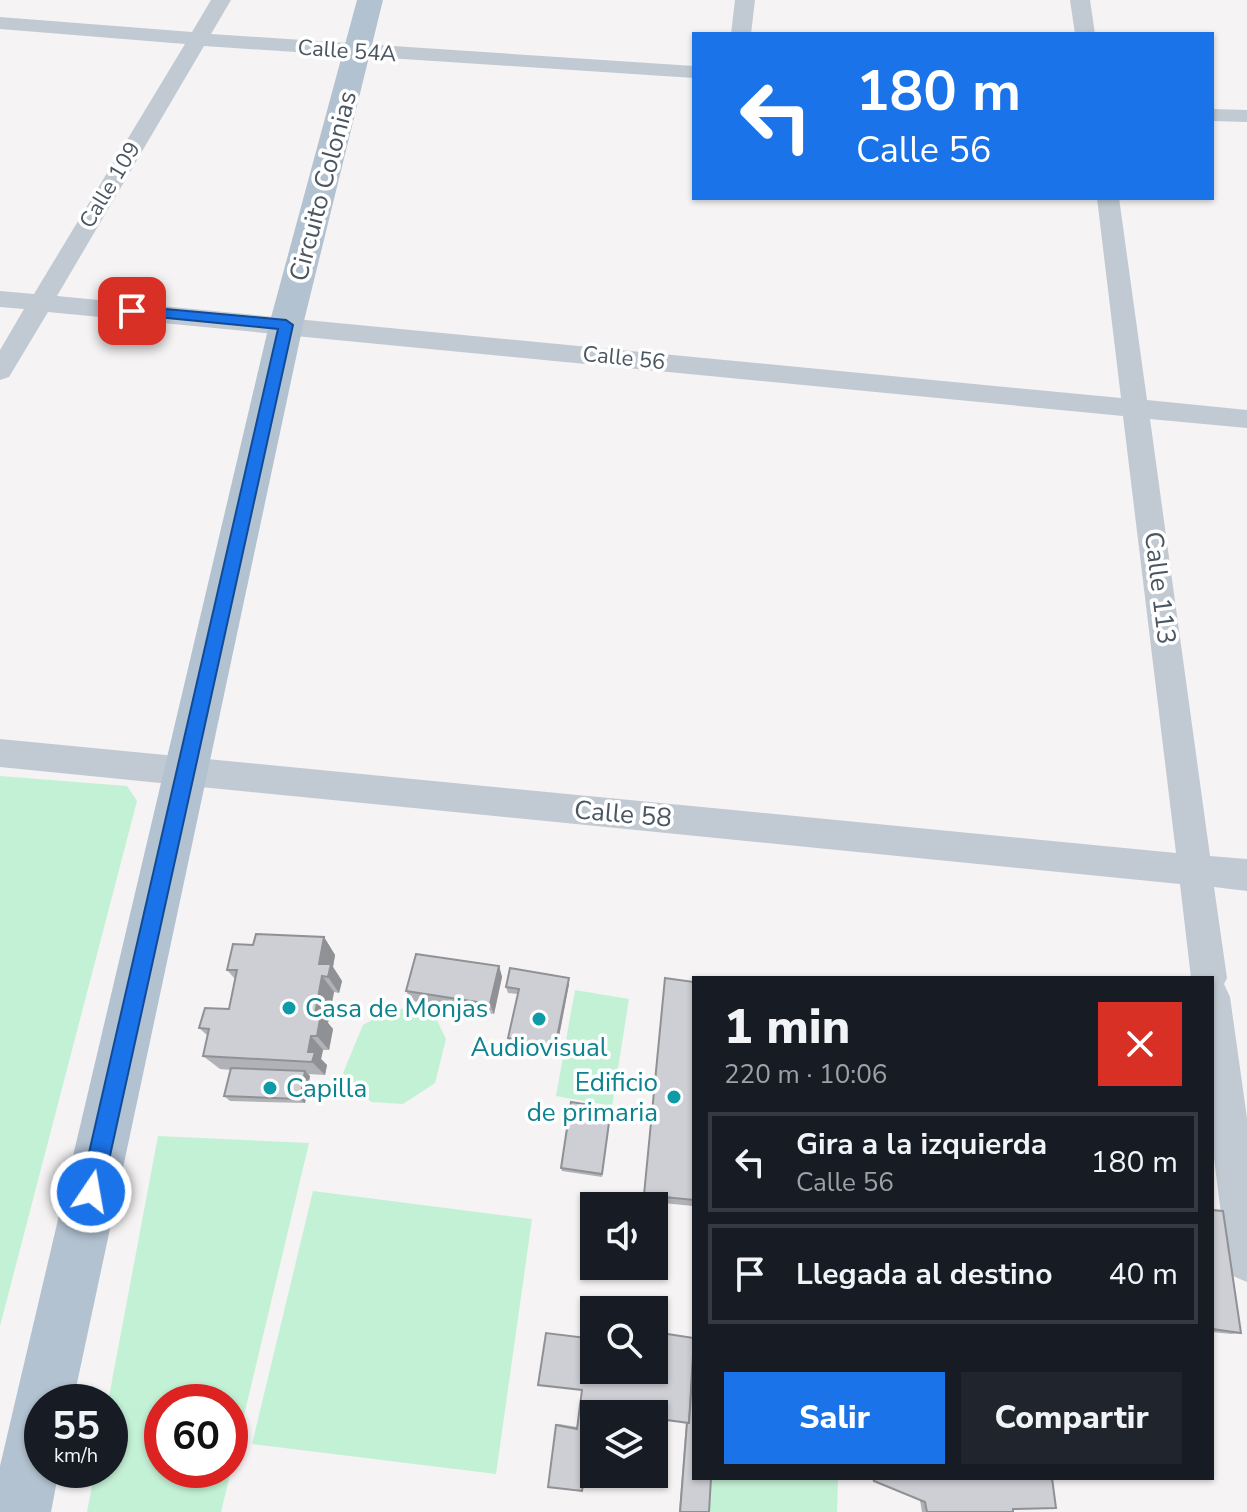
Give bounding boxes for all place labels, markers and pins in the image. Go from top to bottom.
pin [98,277,166,345]
place label: Casa de Monjas [305,991,488,1026]
marker: Casa de Monjas [280,999,298,1017]
marker: Audiovisual [530,1010,548,1028]
place label: Audiovisual [471,1030,608,1065]
place label: Edificio de primaria [527,1065,658,1130]
place label: Capilla [286,1071,367,1106]
marker: Capilla [261,1079,279,1097]
marker: Edificio de primaria [665,1088,683,1106]

